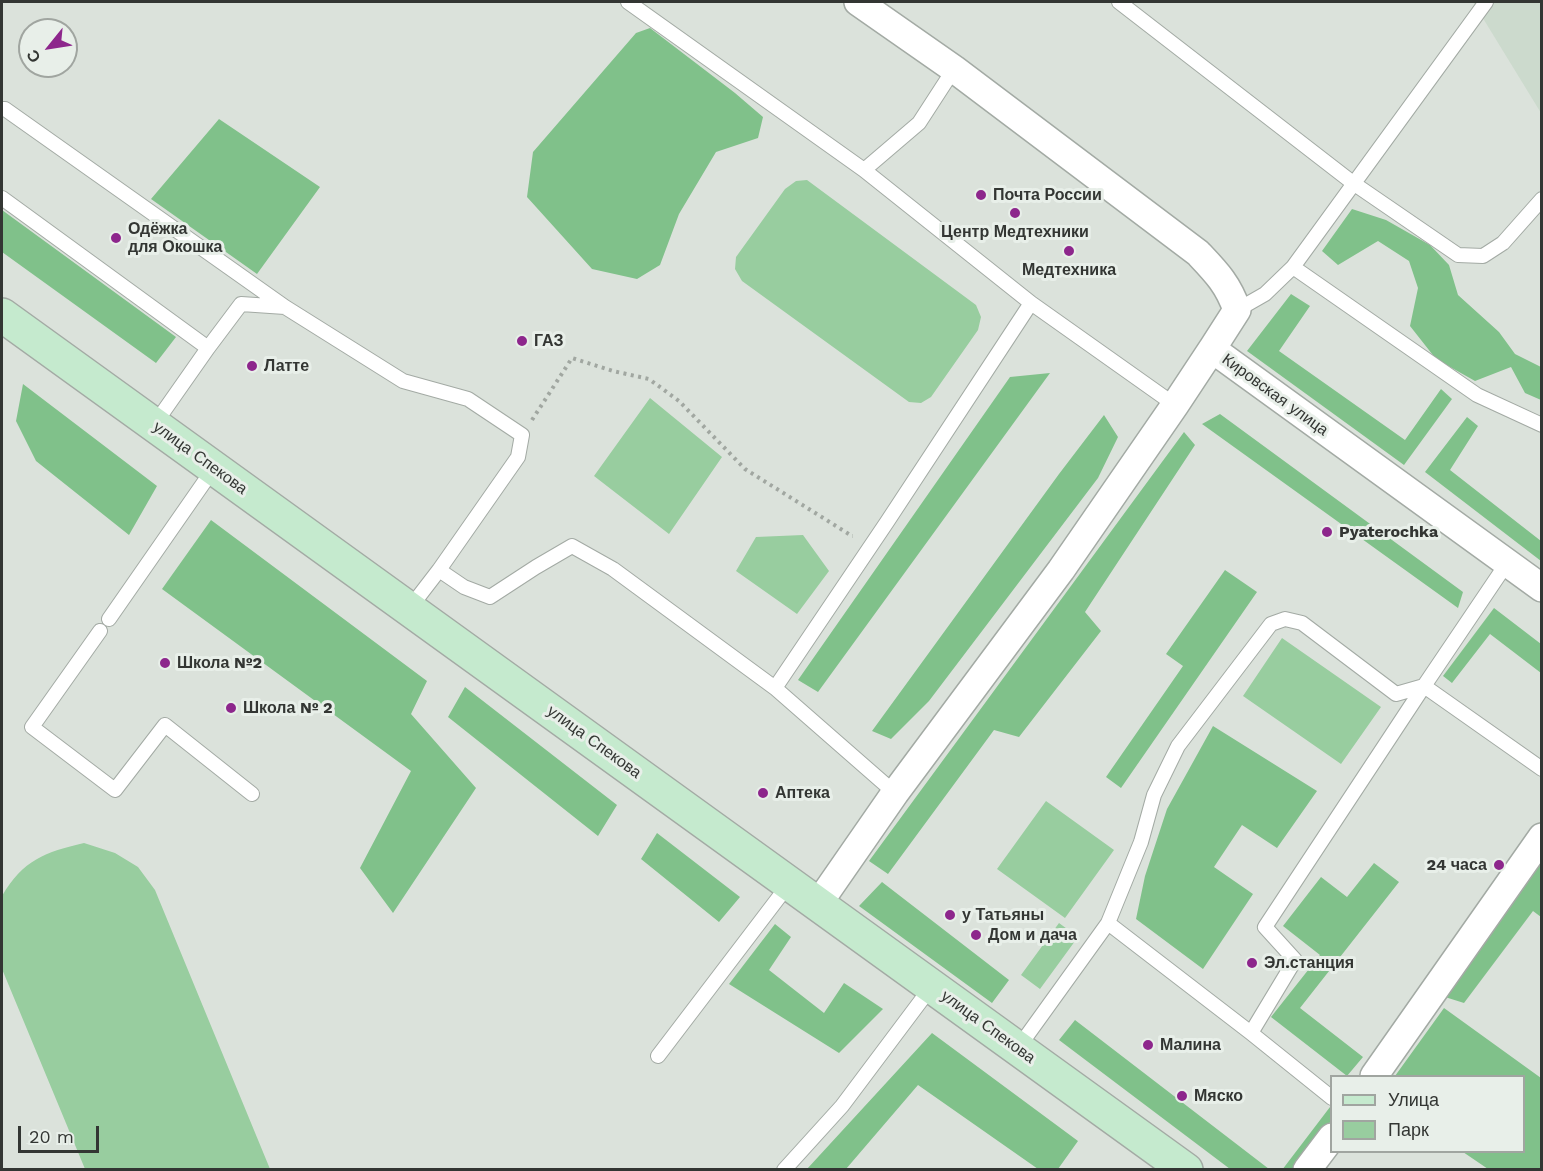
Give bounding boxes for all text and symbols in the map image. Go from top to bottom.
north arrow [18,18,78,78]
text: С [23,46,45,66]
place label: Почта России [993,185,1102,205]
marker: Почта России [974,188,988,202]
marker: Центр Медтехники [1008,206,1022,220]
place label: Одёжка для Окошка [128,219,222,257]
place label: Центр Медтехники [941,222,1089,242]
marker: Одёжка для Окошка [109,231,123,245]
marker: Медтехника [1062,244,1076,258]
place label: Медтехника [1022,260,1116,280]
place label: ГАЗ [534,331,564,351]
marker: ГАЗ [515,334,529,348]
street label: Кировская улица [1218,350,1332,440]
place label: Латте [264,356,309,376]
marker: Латте [245,359,259,373]
street label: улица Спекова [149,417,251,499]
place label: Pyaterochka [1339,522,1438,542]
marker: Pyaterochka [1320,525,1334,539]
place label: Школа №2 [177,653,262,673]
marker: Школа №2 [158,656,172,670]
place label: Школа № 2 [243,698,333,718]
marker: Школа № 2 [224,701,238,715]
street label: улица Спекова [543,701,645,783]
place label: Аптека [775,783,830,803]
marker: Аптека [756,786,770,800]
place label: 24 часа [1427,855,1487,875]
marker: 24 часа [1492,858,1506,872]
place label: у Татьяны [962,905,1044,925]
marker: у Татьяны [943,908,957,922]
place label: Дом и дача [988,925,1077,945]
marker: Дом и дача [969,928,983,942]
place label: Эл.станция [1264,953,1354,973]
marker: Эл.станция [1245,956,1259,970]
street label: улица Спекова [937,986,1039,1068]
place label: Малина [1160,1035,1221,1055]
marker: Малина [1141,1038,1155,1052]
legend [1330,1075,1525,1153]
place label: Мяско [1194,1086,1243,1106]
marker: Мяско [1175,1089,1189,1103]
text: Улица [1388,1089,1439,1110]
scale bar [21,1114,102,1152]
text: Парк [1388,1119,1429,1140]
text: 20 m [29,1126,74,1147]

